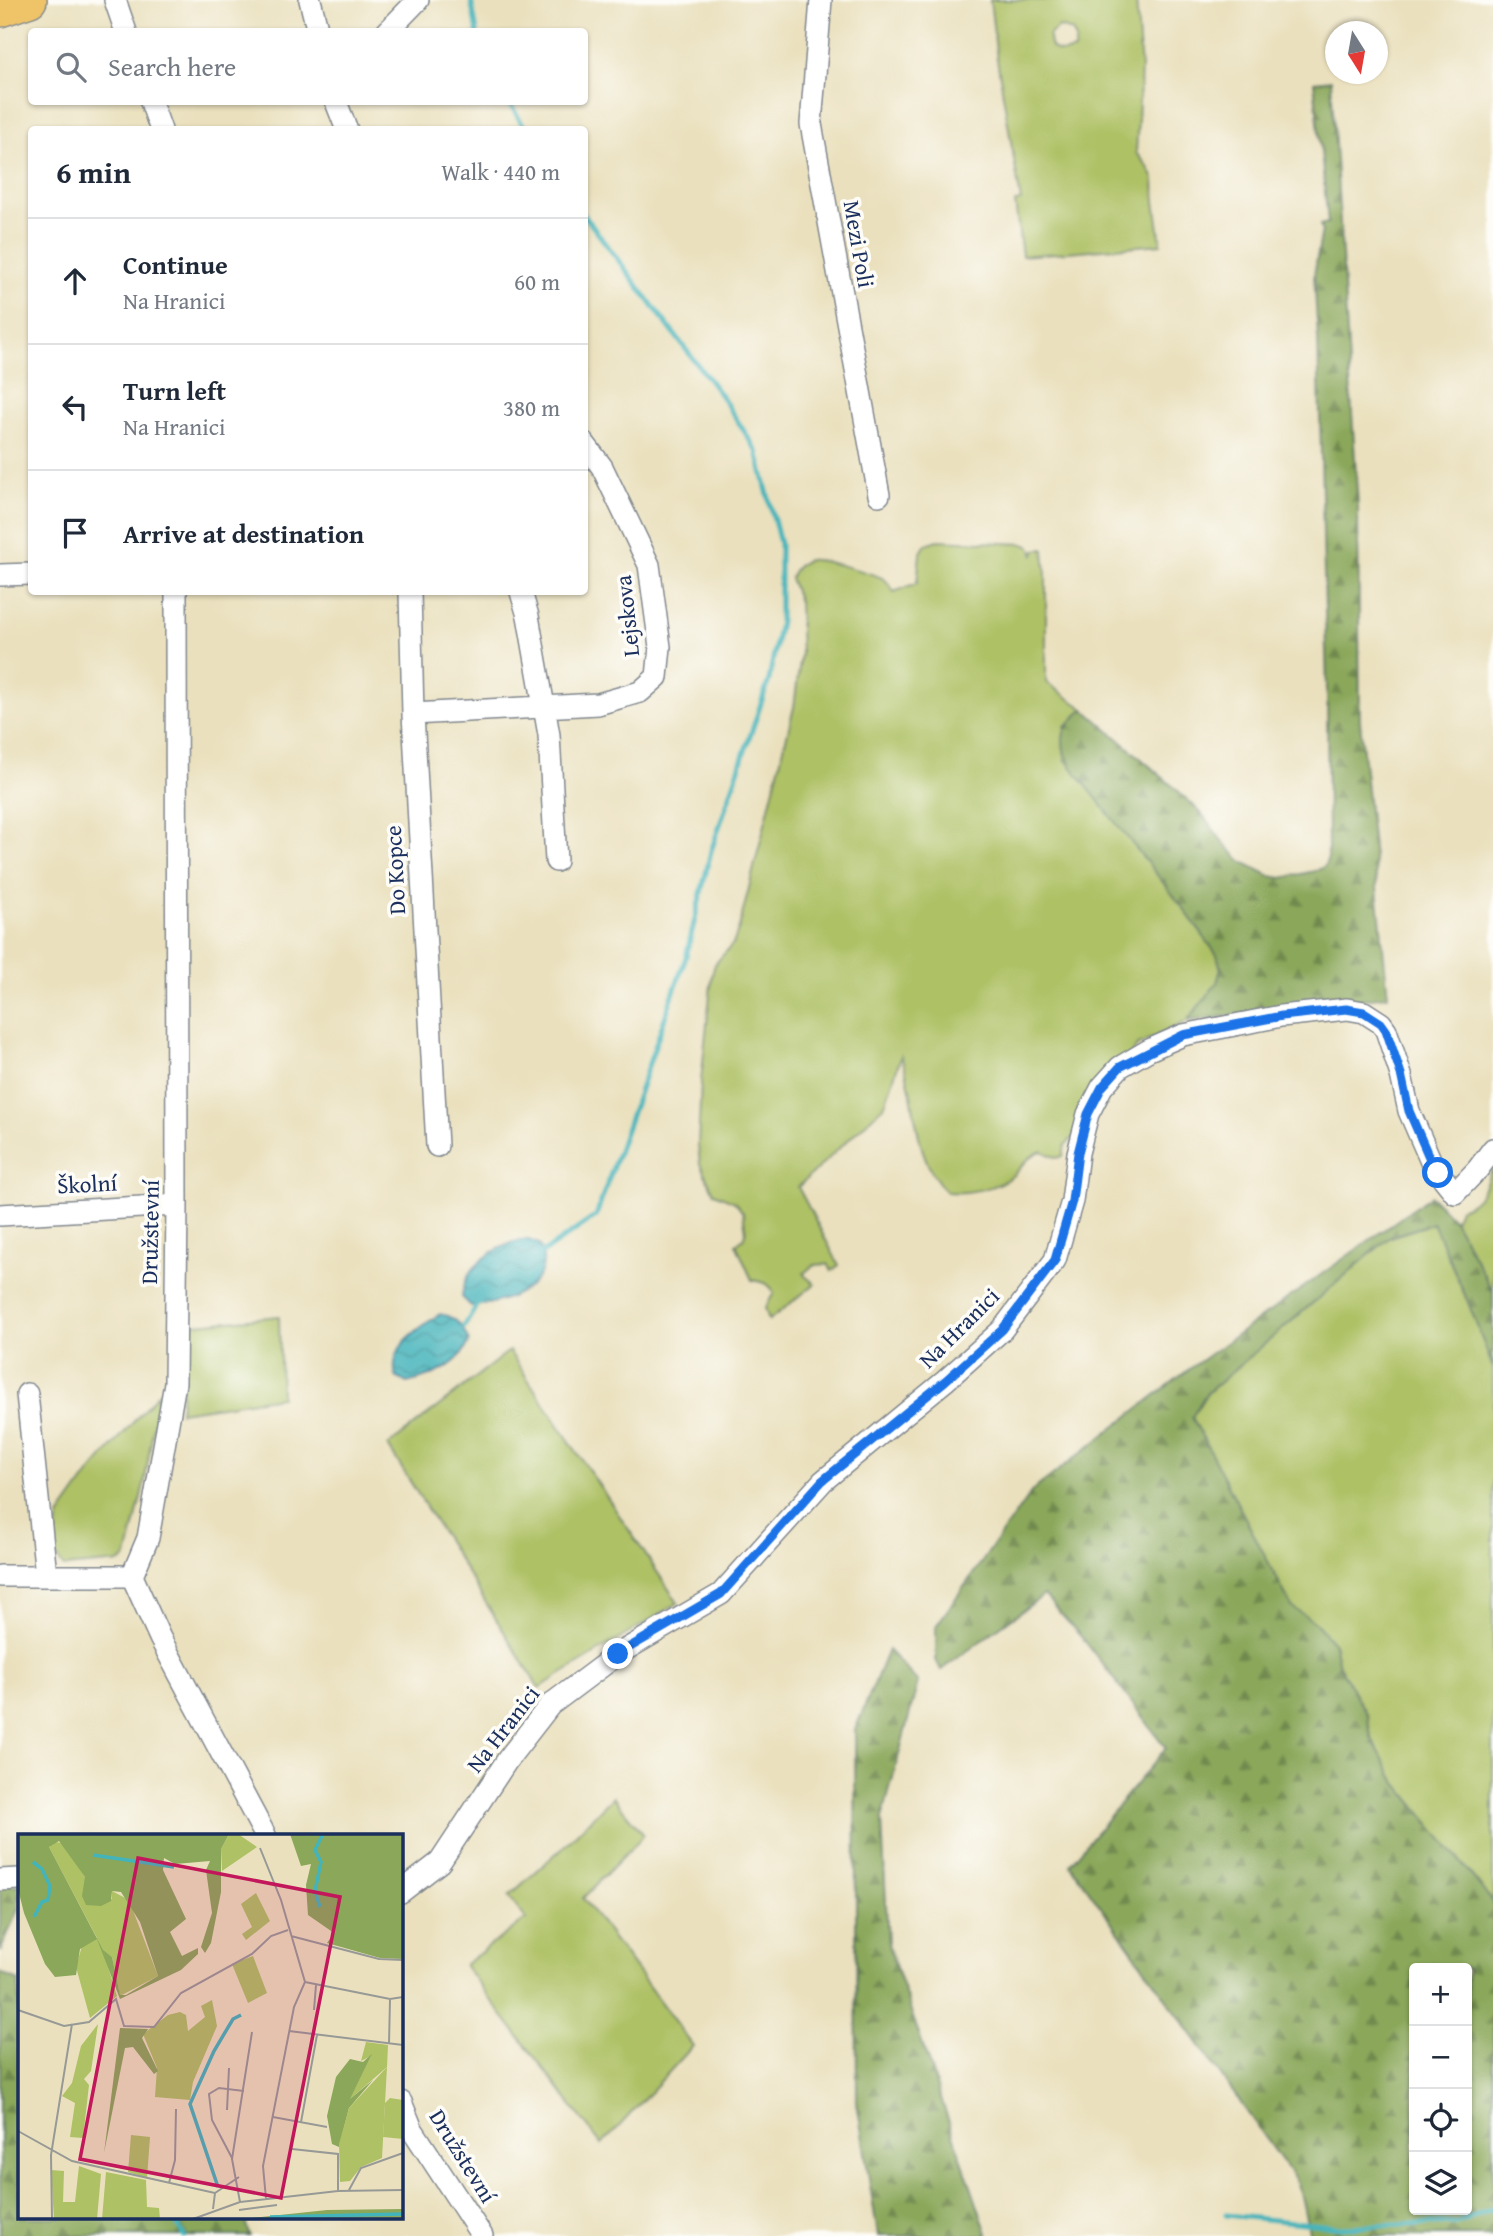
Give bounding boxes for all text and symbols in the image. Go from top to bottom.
north arrow [1325,21,1388,84]
search box [28,28,588,105]
text: Search here [108,47,236,86]
icon: search [52,48,90,86]
text: 6 min [56,150,131,194]
text: Walk · 440 m [441,155,560,188]
street label: Mezi Poli [836,198,883,290]
text: Continue [123,245,228,284]
icon: ahead [56,262,94,300]
text: 60 m [514,265,560,298]
text: Na Hranici [123,284,225,317]
text: Turn left [123,371,226,410]
icon: left [56,388,94,426]
text: 380 m [503,391,560,424]
text: Na Hranici [123,410,225,443]
icon: arrive [56,514,94,552]
text: Arrive at destination [123,514,364,553]
street label: Lejskova [606,574,647,658]
street label: Do Kopce [376,824,413,916]
route start [1422,1157,1453,1188]
street label: Školní [56,1165,118,1202]
street label: Družstevní [132,1179,167,1285]
street label: Na Hranici [911,1280,1007,1376]
route end [602,1638,633,1669]
street label: Na Hranici [458,1678,547,1779]
inset map [18,1834,402,2218]
map controls [1409,1963,1472,2215]
button: + [1409,1963,1472,2026]
button: − [1409,2026,1472,2089]
button: locate [1409,2089,1472,2152]
street label: Družstevní [422,2103,505,2209]
button: layers [1409,2152,1472,2215]

